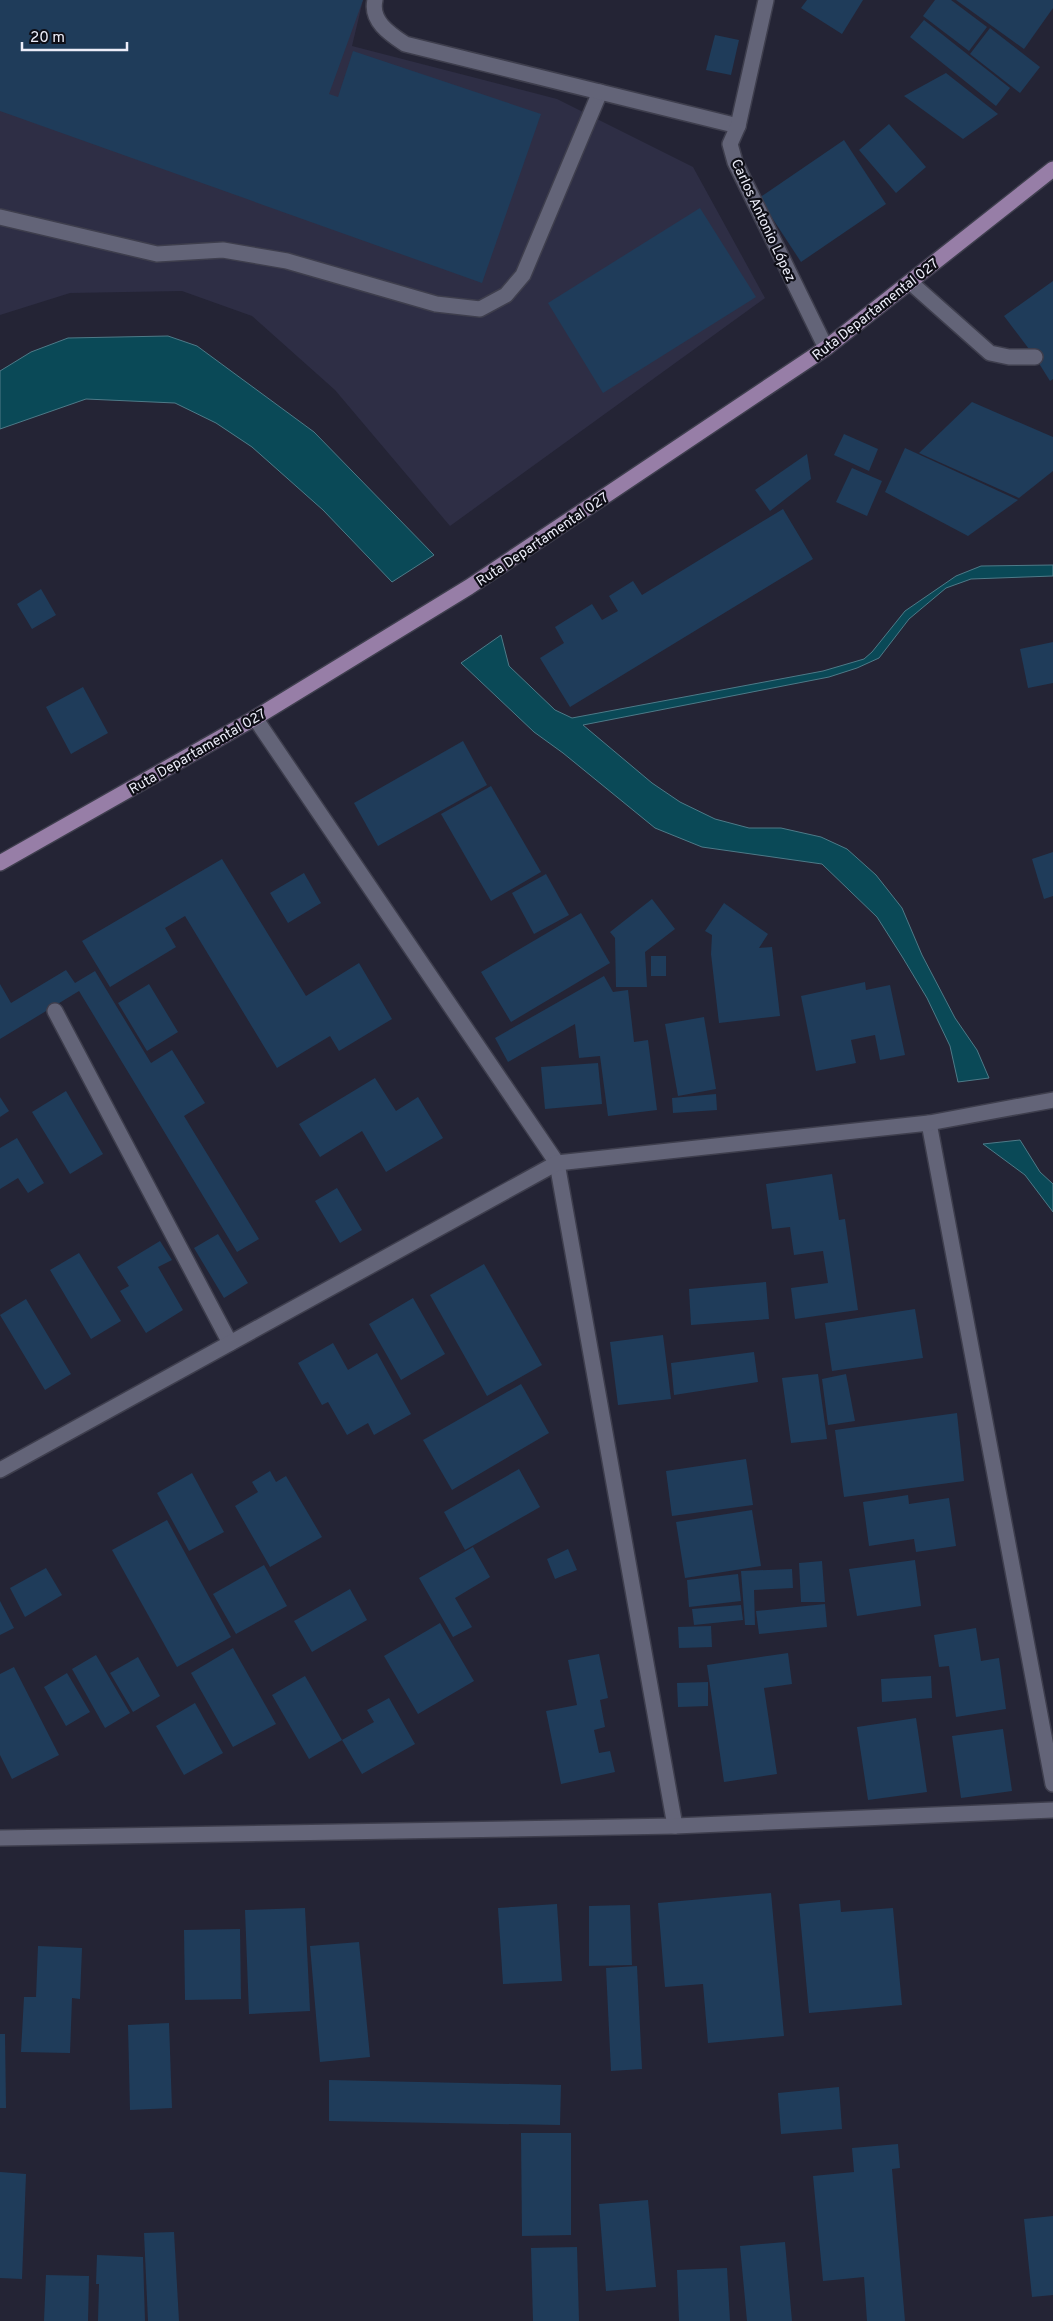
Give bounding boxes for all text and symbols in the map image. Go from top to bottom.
scale bar [22,20,128,52]
text: 20 m [30,29,65,48]
street label: Carlos Antonio López [727,157,799,285]
street label: Ruta Departamental 027 [809,256,942,365]
street label: Ruta Departamental 027 [474,490,612,591]
street label: Ruta Departamental 027 [126,706,269,799]

